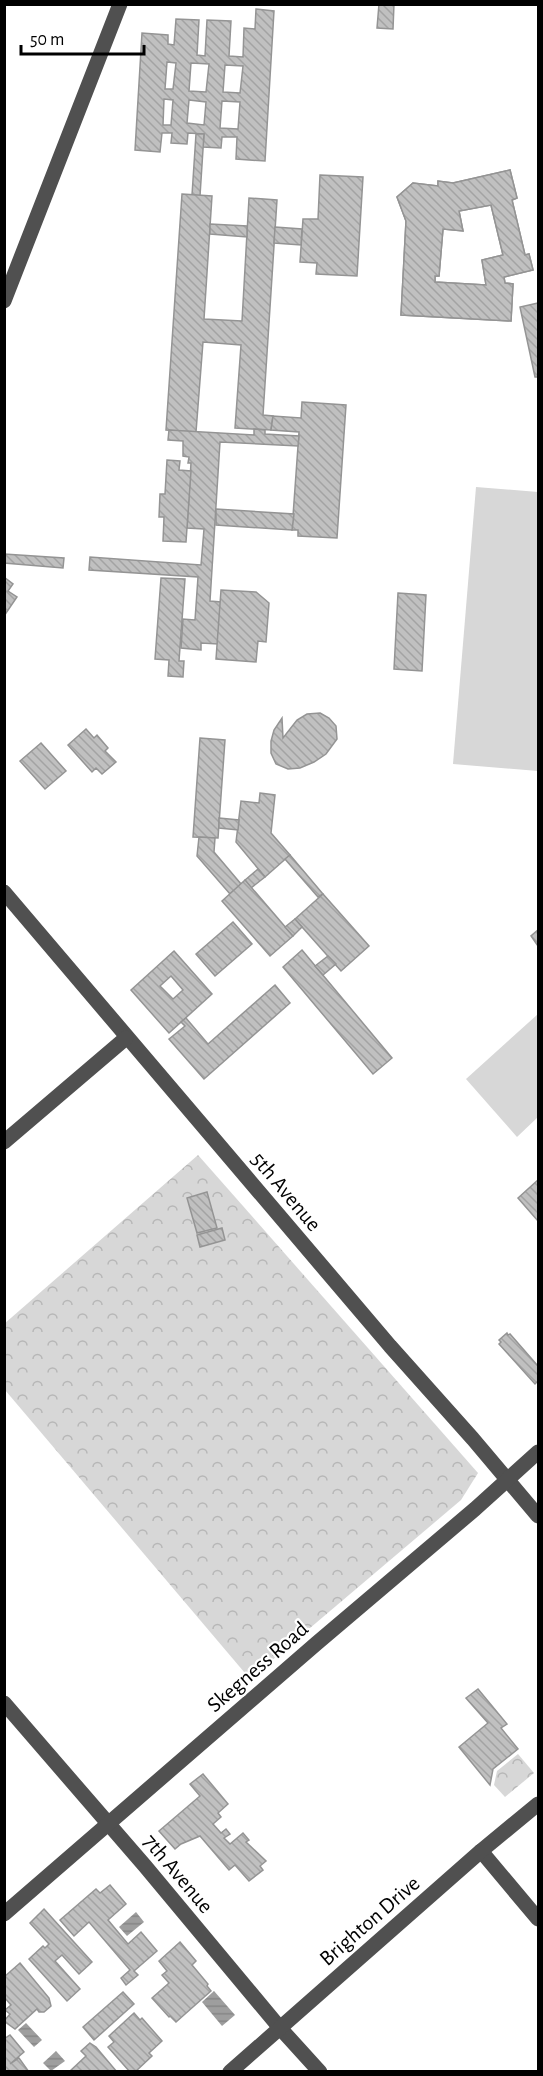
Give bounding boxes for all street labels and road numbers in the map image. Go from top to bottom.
street label: 5th Avenue [247,1148,325,1235]
street label: Skegness Road [203,1617,312,1716]
street label: 7th Avenue [139,1830,217,1917]
street label: Brighton Drive [316,1872,424,1970]

